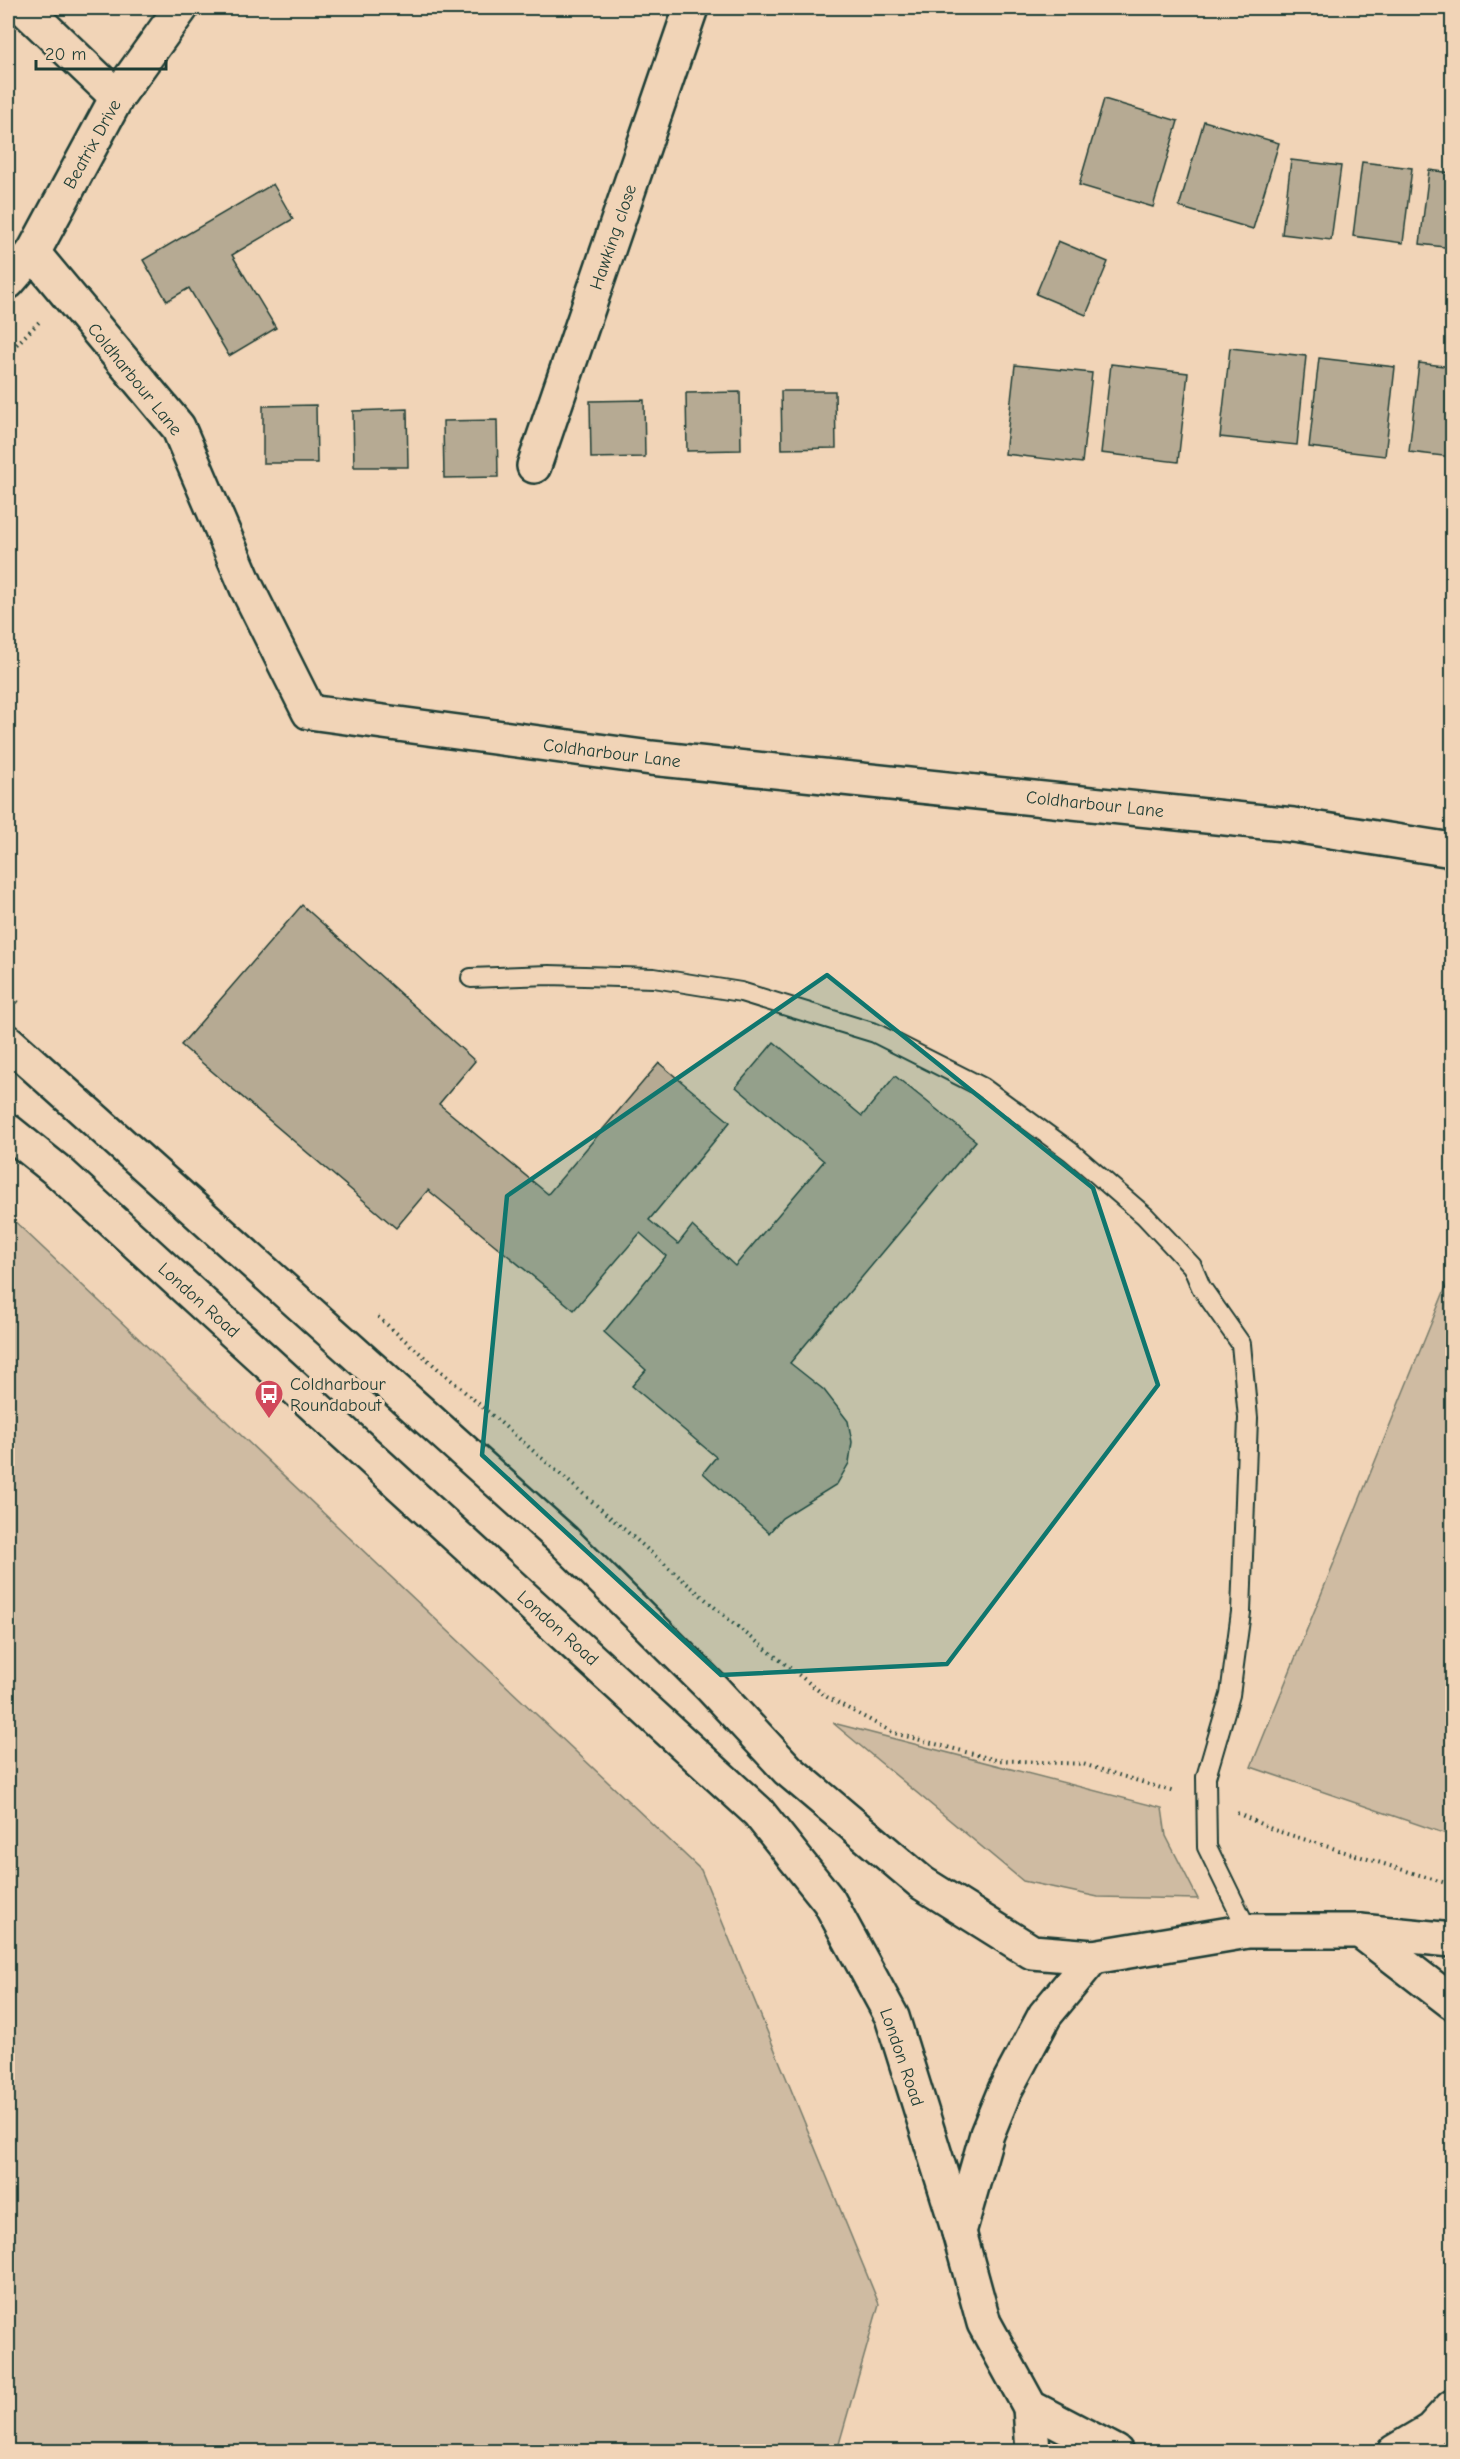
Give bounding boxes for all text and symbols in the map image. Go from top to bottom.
scale bar [36,33,166,71]
text: 20 m [45,44,86,65]
street label: Beatrix Drive [59,96,126,193]
street label: Hawking close [586,182,641,293]
street label: Coldharbour Lane [83,319,186,440]
street label: Coldharbour Lane [542,735,682,772]
street label: Coldharbour Lane [1025,787,1165,822]
street label: London Road [154,1258,244,1342]
place label: Coldharbour Roundabout [290,1374,386,1416]
bus stop icon: Coldharbour Roundabout [253,1378,285,1420]
street label: London Road [513,1586,603,1670]
street label: London Road [875,2005,928,2109]

